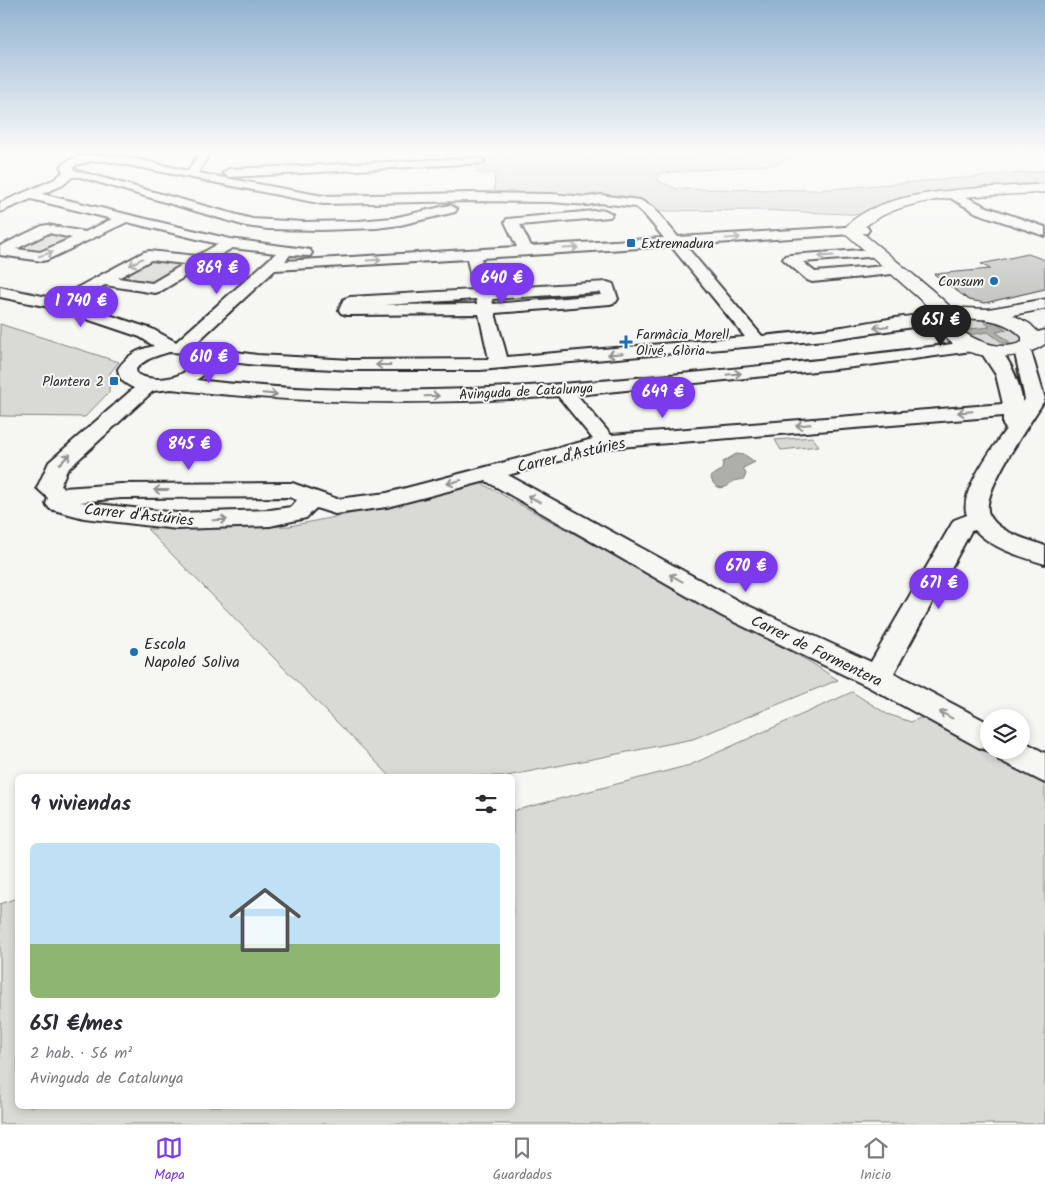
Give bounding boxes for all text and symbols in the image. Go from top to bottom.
place label: Extremadura [641,233,714,255]
one-way arrow [725,234,741,243]
marker: Extremadura [625,237,637,249]
one-way arrow [563,244,579,253]
one-way arrow [37,248,53,258]
pin: 869 € [182,252,252,295]
one-way arrow [819,252,835,261]
text: 869 € [196,256,238,281]
one-way arrow [366,256,382,265]
one-way arrow [129,257,144,267]
pin: 640 € [467,262,537,305]
text: 640 € [481,266,523,291]
place label: Consum [938,271,984,293]
marker: Consum [988,275,1000,287]
pin: 1 740 € [35,286,127,328]
text: 1 740 € [55,289,107,314]
pin: 651 € [906,304,976,347]
text: 651 € [922,308,960,333]
one-way arrow [874,322,890,332]
place label: Farmàcia Morell Olivé, Glòria [636,324,730,362]
marker: Farmàcia Morell Olivé, Glòria [620,336,632,348]
pin: 610 € [174,342,244,384]
text: 610 € [190,345,228,370]
one-way arrow [608,349,624,359]
one-way arrow [375,360,392,370]
one-way arrow [725,369,741,379]
place label: Plantera 2 [42,371,104,393]
marker: Plantera 2 [108,375,120,387]
pin: 649 € [628,376,698,419]
street label: Avinguda de Catalunya [458,377,594,406]
text: 649 € [642,380,684,405]
one-way arrow [261,389,277,398]
one-way arrow [424,391,440,400]
one-way arrow [958,407,974,416]
one-way arrow [796,420,812,429]
pin: 845 € [154,428,224,471]
street label: Carrer d'Astúries [515,431,628,480]
text: 845 € [168,432,210,457]
one-way arrow [59,453,72,465]
one-way arrow [447,478,463,488]
one-way arrow [153,485,169,495]
one-way arrow [527,494,542,504]
street label: Carrer d'Astúries [83,497,195,534]
one-way arrow [212,515,228,525]
pin: 670 € [711,550,781,593]
text: 670 € [726,554,766,579]
pin: 671 € [904,568,974,610]
text: 671 € [920,571,958,596]
one-way arrow [669,573,684,583]
street label: Carrer de Formentera [746,609,886,694]
place label: Escola Napoleó Soliva [144,632,240,675]
marker: Escola Napoleó Soliva [128,646,140,658]
map controls [980,709,1030,759]
button: layers [980,709,1030,759]
one-way arrow [939,710,954,719]
text: 9 viviendas [30,788,131,821]
icon: filters [472,790,500,818]
icon: home [220,875,310,965]
text: 651 €/mes [30,1008,123,1041]
text: 2 hab. · 56 m² [30,1041,132,1066]
text: Avinguda de Catalunya [30,1066,184,1091]
tab: Mapa [154,1134,185,1186]
tab: Guardados [493,1134,552,1186]
tab: Inicio [860,1134,891,1186]

